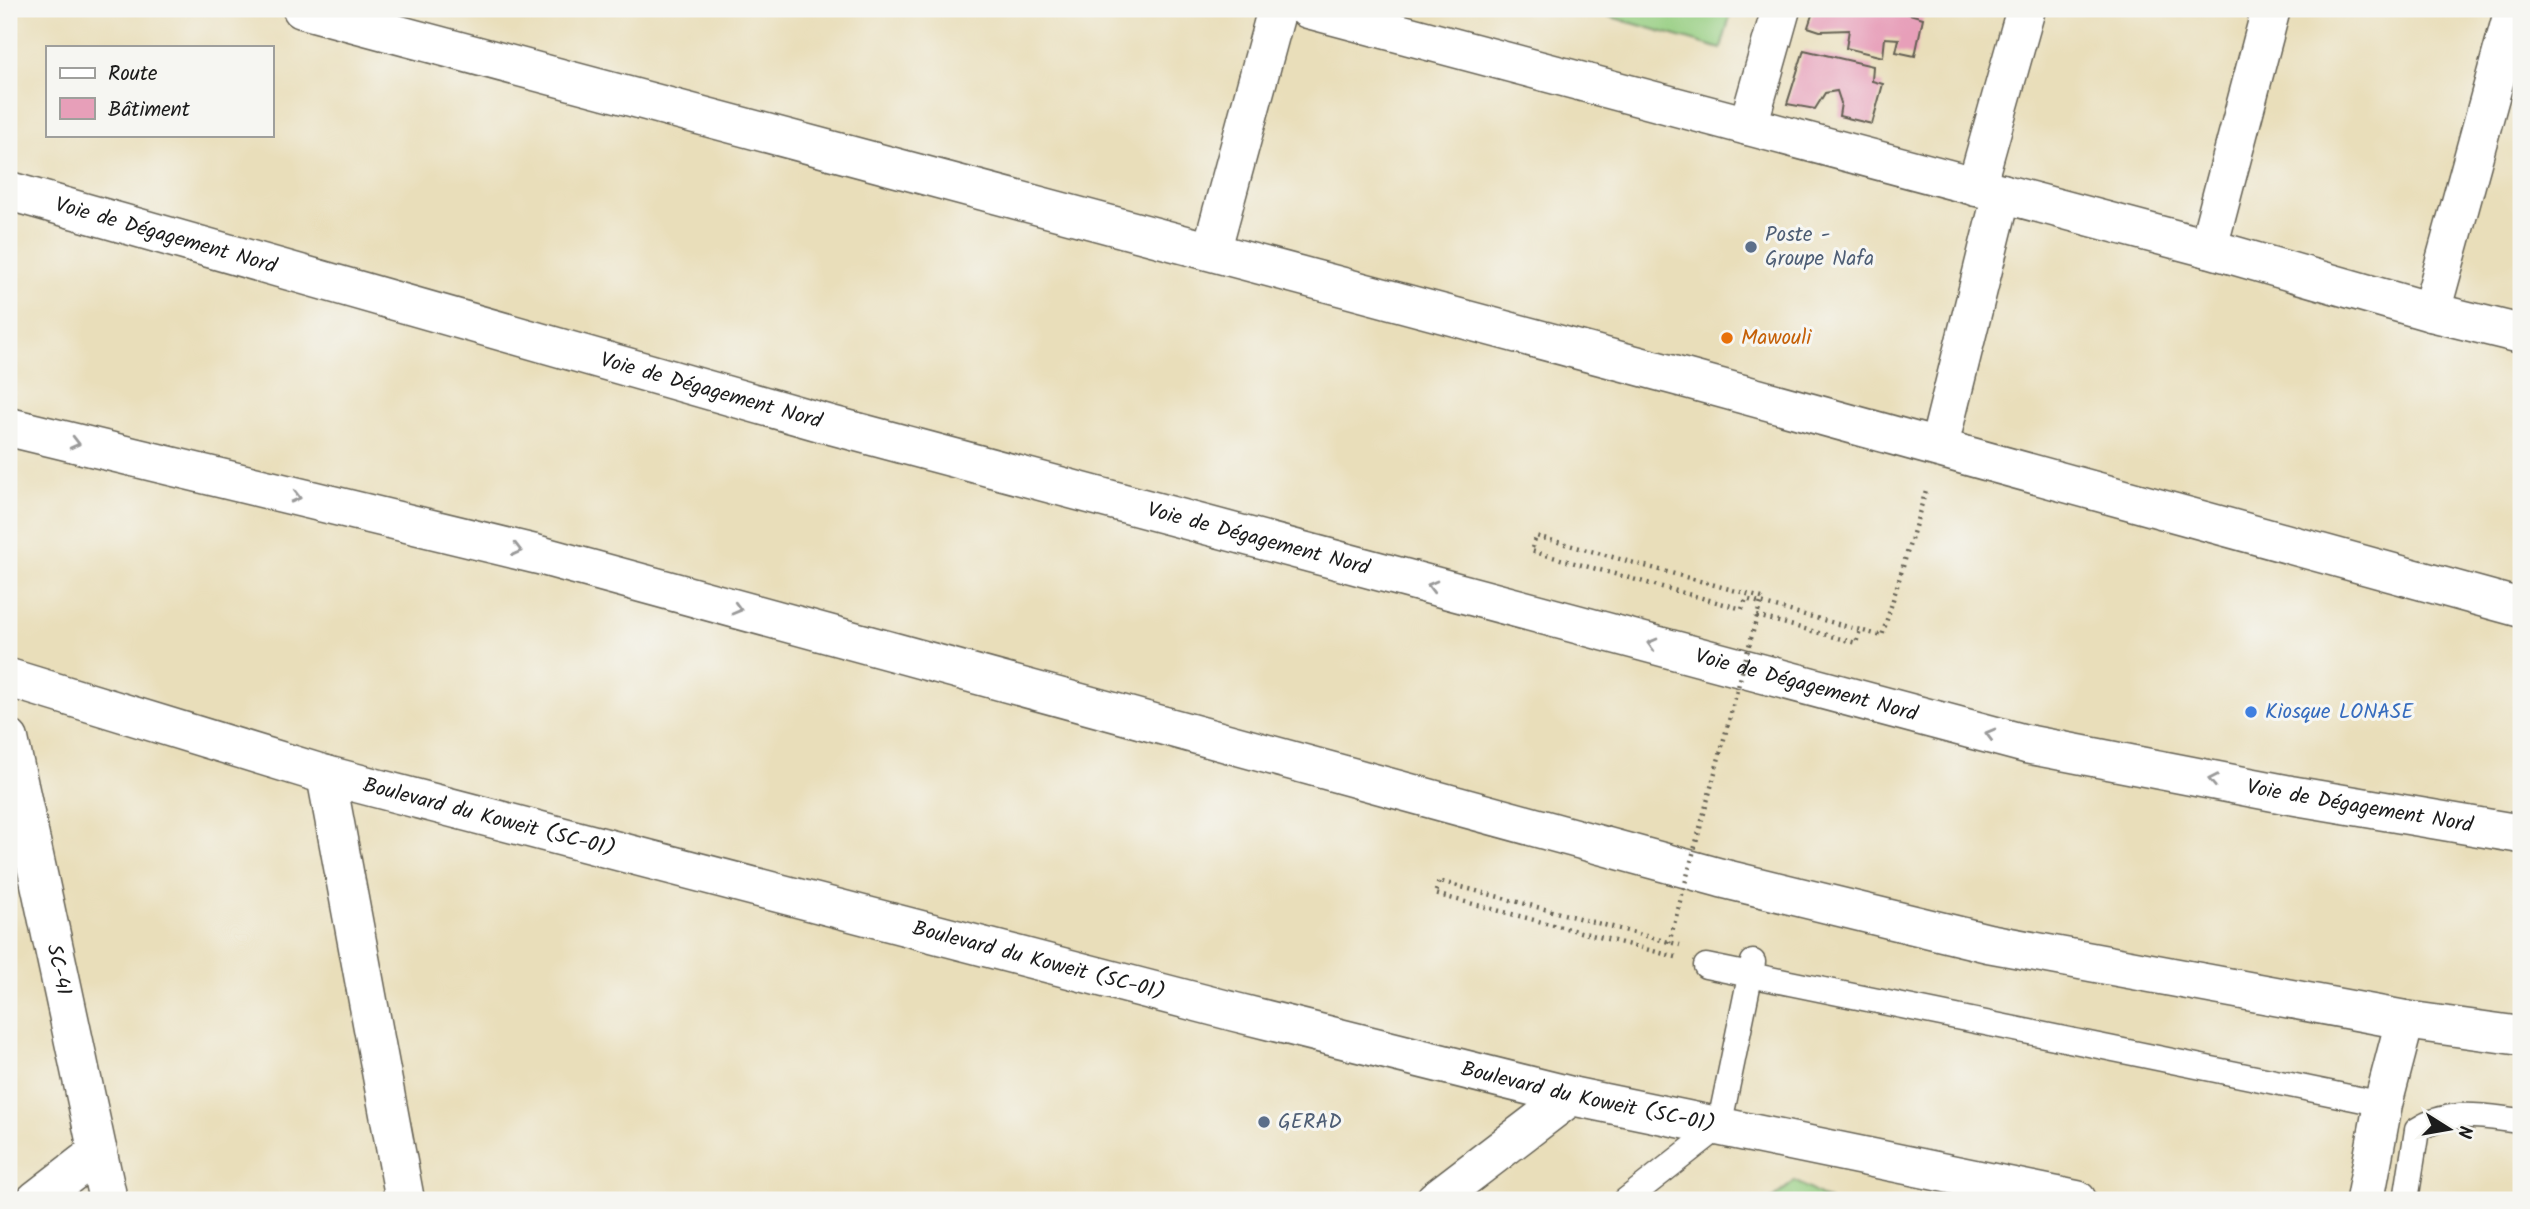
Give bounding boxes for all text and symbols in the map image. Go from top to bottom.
legend [46,46,273,136]
text: Route [108,58,158,91]
text: Bâtiment [108,94,191,127]
street label: Voie de Dégagement Nord [51,188,281,283]
place label: Poste - Groupe Nafa [1765,219,1874,276]
marker: Poste - Groupe Nafa [1743,239,1759,255]
place label: Mawouli [1741,322,1812,355]
marker: Mawouli [1719,330,1735,346]
street label: Voie de Dégagement Nord [596,344,826,438]
one-way arrow [69,435,81,449]
one-way arrow [290,488,302,503]
street label: Voie de Dégagement Nord [1143,494,1374,585]
one-way arrow [511,542,523,556]
one-way arrow [1426,579,1438,594]
one-way arrow [731,601,743,616]
one-way arrow [1646,638,1658,652]
street label: Voie de Dégagement Nord [1691,640,1922,731]
place label: Kiosque LONASE [2265,696,2414,729]
marker: Kiosque LONASE [2243,704,2259,720]
one-way arrow [1984,728,1996,742]
street label: Boulevard du Koweit (SC-01) [359,769,619,866]
street label: Voie de Dégagement Nord [2244,770,2476,842]
one-way arrow [2207,773,2219,788]
street label: Boulevard du Koweit (SC-01) [909,912,1168,1010]
street label: SC-41 [37,941,80,998]
street label: Boulevard du Koweit (SC-01) [1457,1053,1718,1142]
north arrow [2414,1094,2484,1164]
place label: GERAD [1278,1106,1342,1139]
marker: GERAD [1256,1114,1272,1130]
text: N [2448,1123,2480,1141]

